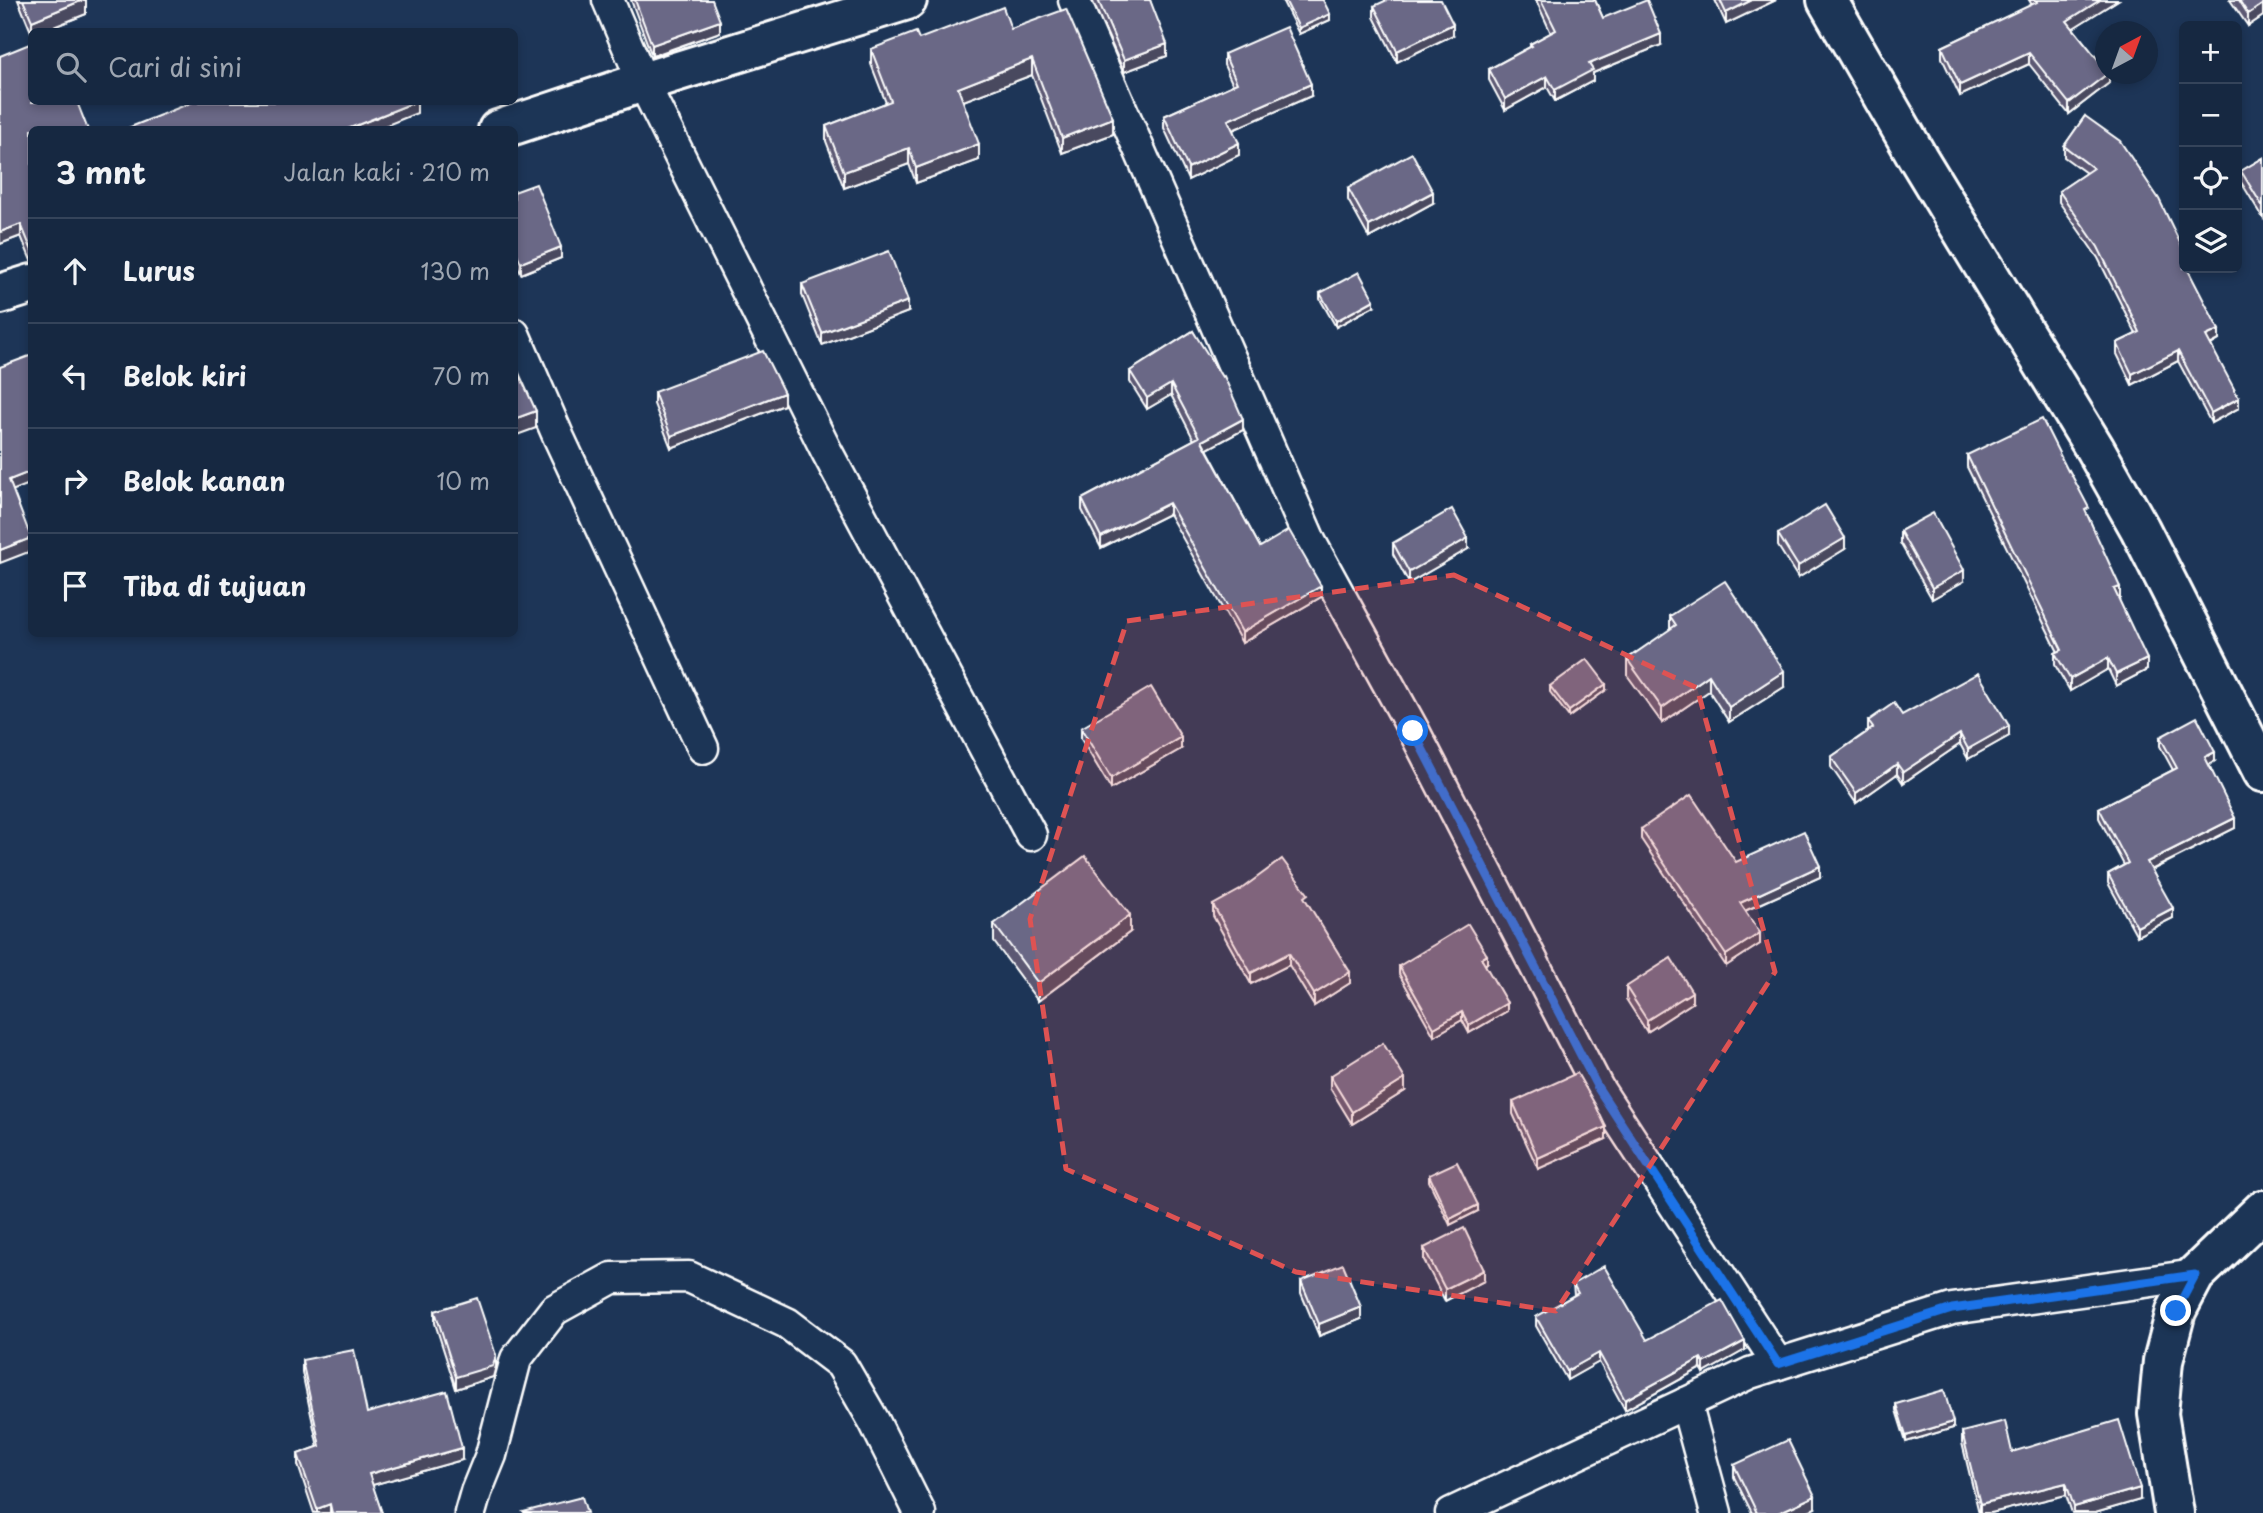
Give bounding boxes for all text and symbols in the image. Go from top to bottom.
north arrow [2095,21,2158,84]
map controls [2179,21,2242,273]
button: + [2179,21,2242,84]
search box [28,28,518,105]
text: Cari di sini [108,47,242,86]
icon: search [52,48,90,86]
button: − [2179,84,2242,147]
button: locate [2179,147,2242,210]
text: 3 mnt [56,149,146,194]
text: Jalan kaki · 210 m [284,154,490,189]
button: layers [2179,210,2242,273]
text: Lurus [123,251,195,290]
icon: ahead [56,252,94,290]
text: 130 m [420,253,490,288]
text: Belok kiri [123,356,246,395]
icon: left [56,357,94,395]
text: 70 m [432,358,490,393]
text: Belok kanan [123,461,285,500]
icon: right [56,462,94,500]
text: 10 m [436,463,490,498]
text: Tiba di tujuan [123,566,307,605]
icon: arrive [56,567,94,605]
route start [1397,715,1428,746]
route end [2160,1295,2191,1326]

